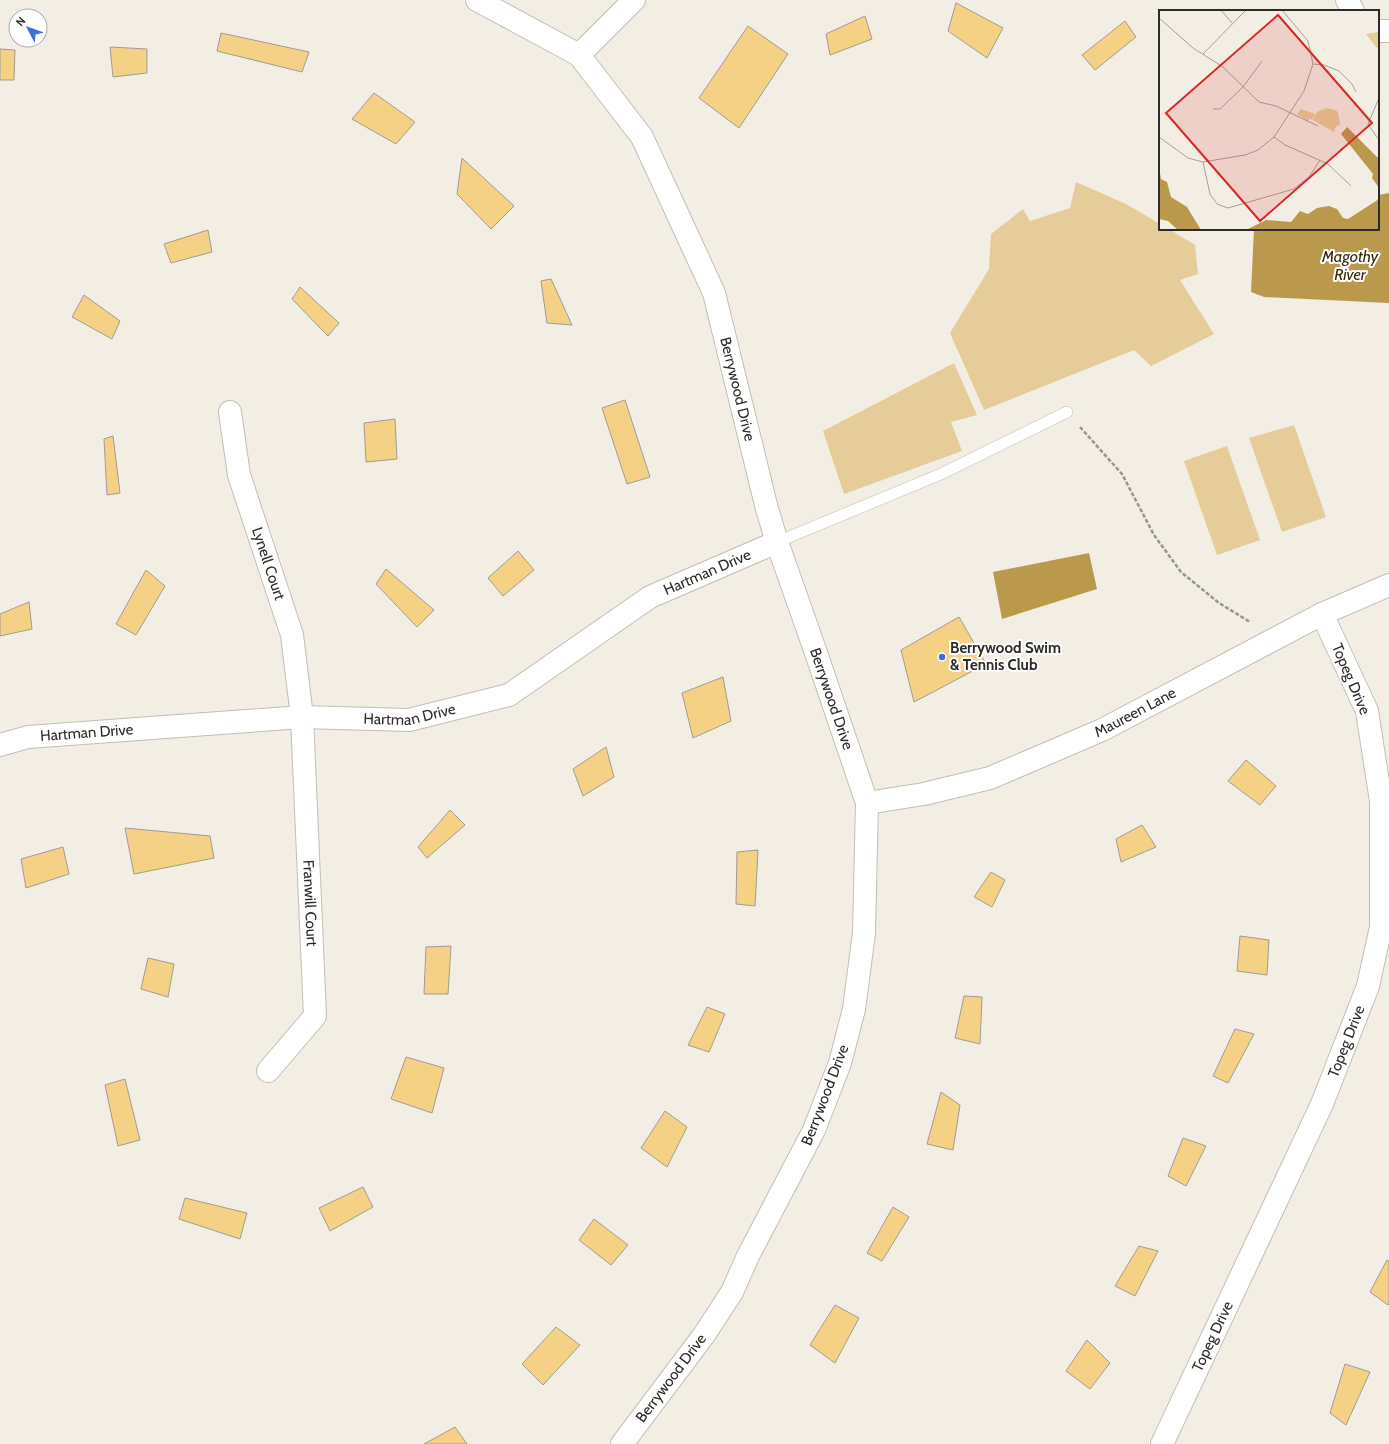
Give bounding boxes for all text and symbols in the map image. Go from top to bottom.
north arrow [8,8,48,48]
inset map [1159,10,1379,230]
text: N [13,14,28,29]
water label: Magothy River [1321,247,1379,284]
street label: Berrywood Drive [716,335,759,443]
street label: Lynell Court [248,525,289,602]
street label: Hartman Drive [661,545,754,599]
place label: Berrywood Swim & Tennis Club [950,639,1061,674]
street label: Topeg Drive [1328,641,1374,718]
street label: Berrywood Drive [806,645,857,752]
marker: Berrywood Swim & Tennis Club [937,652,947,662]
street label: Maureen Lane [1092,683,1179,741]
street label: Hartman Drive [363,700,458,729]
street label: Hartman Drive [40,720,134,745]
street label: Franwill Court [299,859,321,947]
street label: Topeg Drive [1324,1003,1369,1080]
street label: Berrywood Drive [798,1042,853,1148]
street label: Topeg Drive [1188,1298,1237,1374]
street label: Berrywood Drive [632,1330,710,1426]

